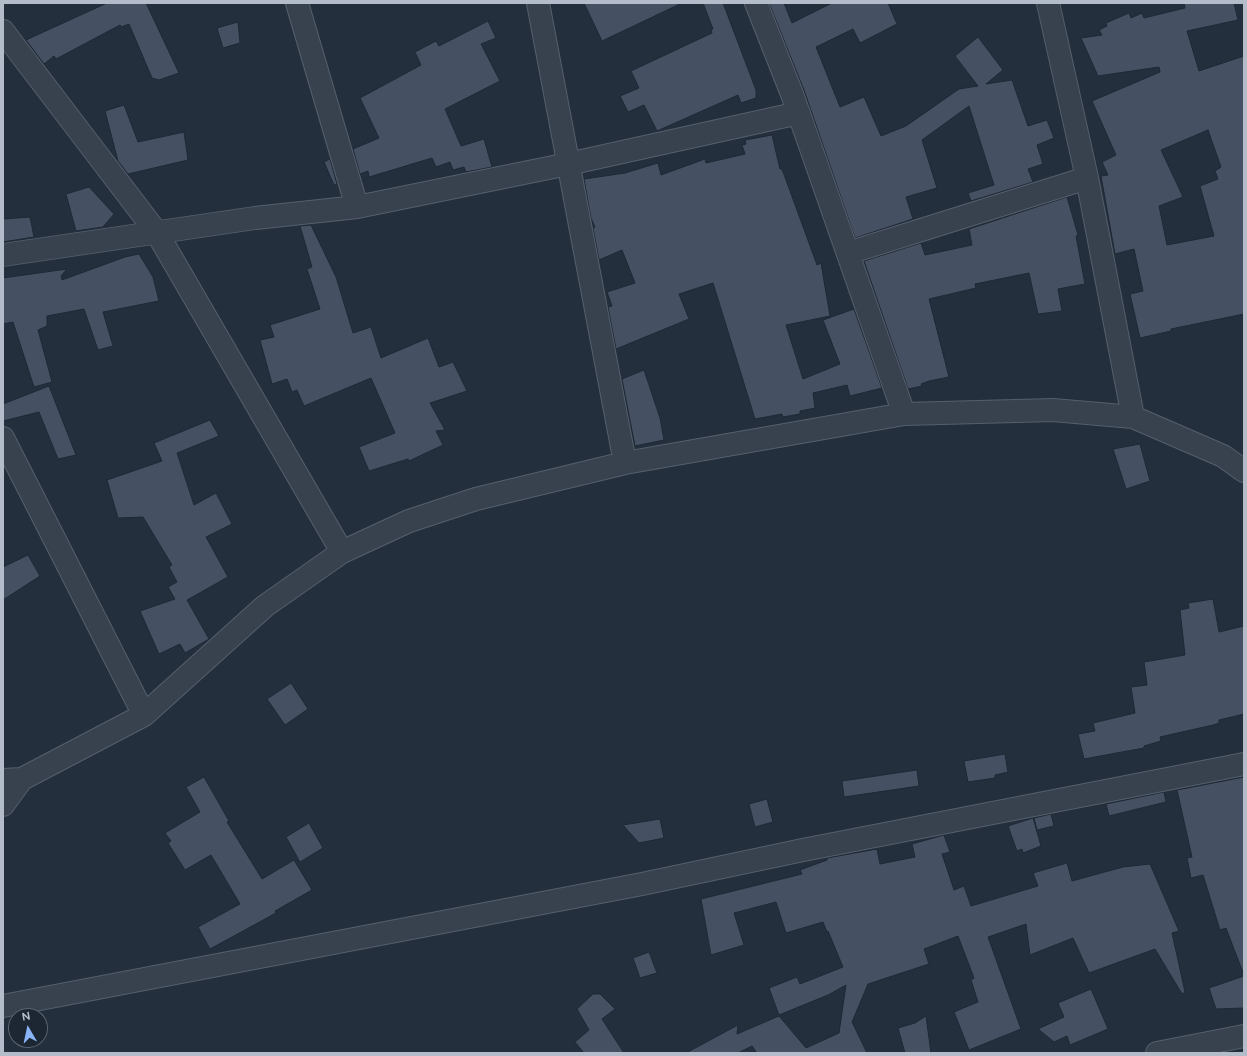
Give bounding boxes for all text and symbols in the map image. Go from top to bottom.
north arrow [8,1008,48,1048]
text: N [21,1010,31,1024]

